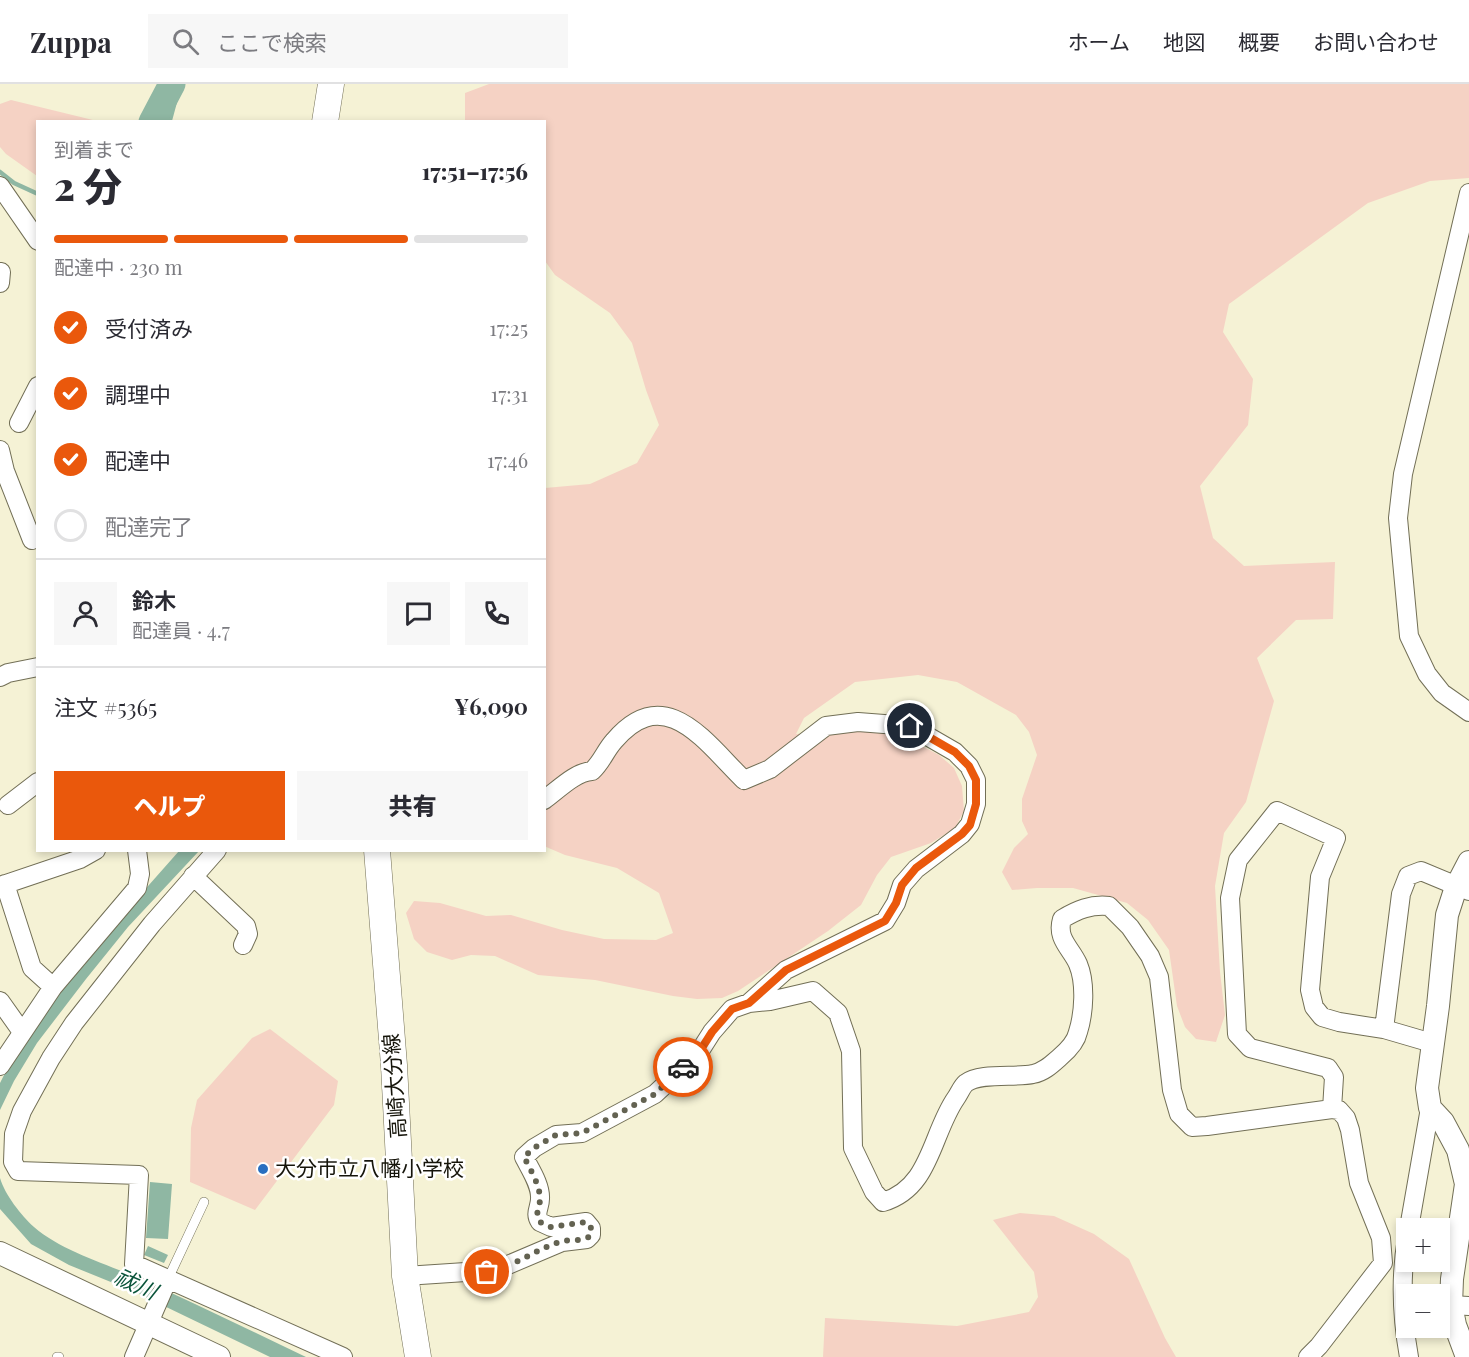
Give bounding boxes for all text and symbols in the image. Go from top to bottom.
search box [148,14,568,68]
text: Zuppa [30,23,112,60]
icon: search [169,25,202,58]
text: ここで検索 [217,27,327,57]
text: ホーム [1068,27,1130,55]
text: 地図 [1163,27,1205,55]
text: 概要 [1238,27,1280,55]
text: お問い合わせ [1313,27,1439,55]
text: 到着まで [54,135,134,162]
text: 17:51–17:56 [422,156,528,186]
text: 2 分 [54,159,122,211]
text: 配達中 · 230 m [54,253,183,280]
icon: check [54,311,87,344]
text: 受付済み [105,313,193,343]
text: 17:25 [489,314,528,341]
icon: check [54,377,87,410]
text: 調理中 [105,379,171,409]
text: 17:31 [491,380,528,407]
icon: check [54,443,87,476]
text: 配達中 [105,445,171,475]
text: 17:46 [487,446,528,473]
text: 配達完了 [105,511,193,541]
button: person [54,582,117,645]
button: chat [387,582,450,645]
button: phone [465,582,528,645]
text: 鈴木 [132,585,176,615]
text: 配達員 · 4.7 [132,616,230,643]
text: ¥6,090 [454,691,528,721]
text: 注文 #5365 [54,692,157,722]
pin [884,700,935,751]
icon: home [893,709,926,742]
button: ヘルプ [54,771,285,840]
button: 共有 [297,771,528,840]
street label: 高崎大分線 [375,1033,411,1139]
courier [653,1037,713,1097]
icon: car [667,1051,700,1084]
place label: 大分市立八幡小学校 [275,1153,464,1181]
marker: 大分市立八幡小学校 [256,1162,270,1176]
map controls [1396,1218,1450,1338]
button: + [1396,1218,1450,1272]
pin [461,1246,512,1297]
icon: bag [470,1255,503,1288]
water label: 祓川 [110,1260,164,1307]
button: − [1396,1284,1450,1338]

